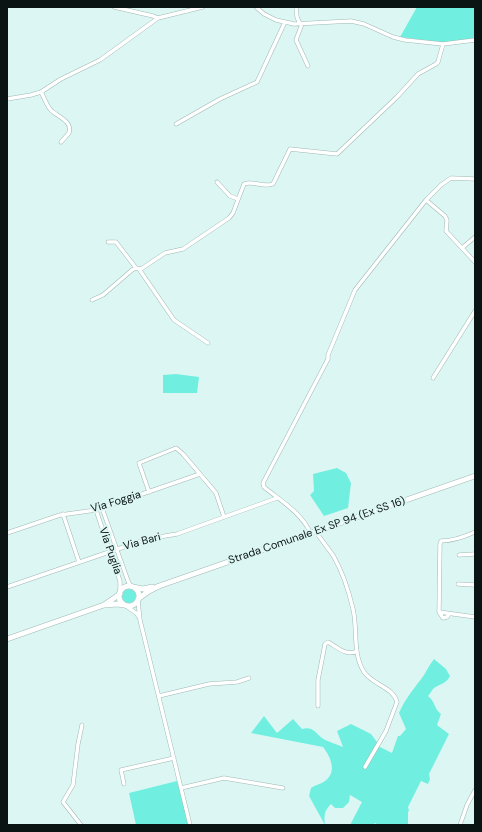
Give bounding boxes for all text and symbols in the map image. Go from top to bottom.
street label: Via Foggia [89,488,143,516]
street label: Strada Comunale Ex SP 94 (Ex SS 16) [227,494,407,568]
street label: Via Puglia [96,526,124,576]
street label: Via Bari [122,531,162,553]

